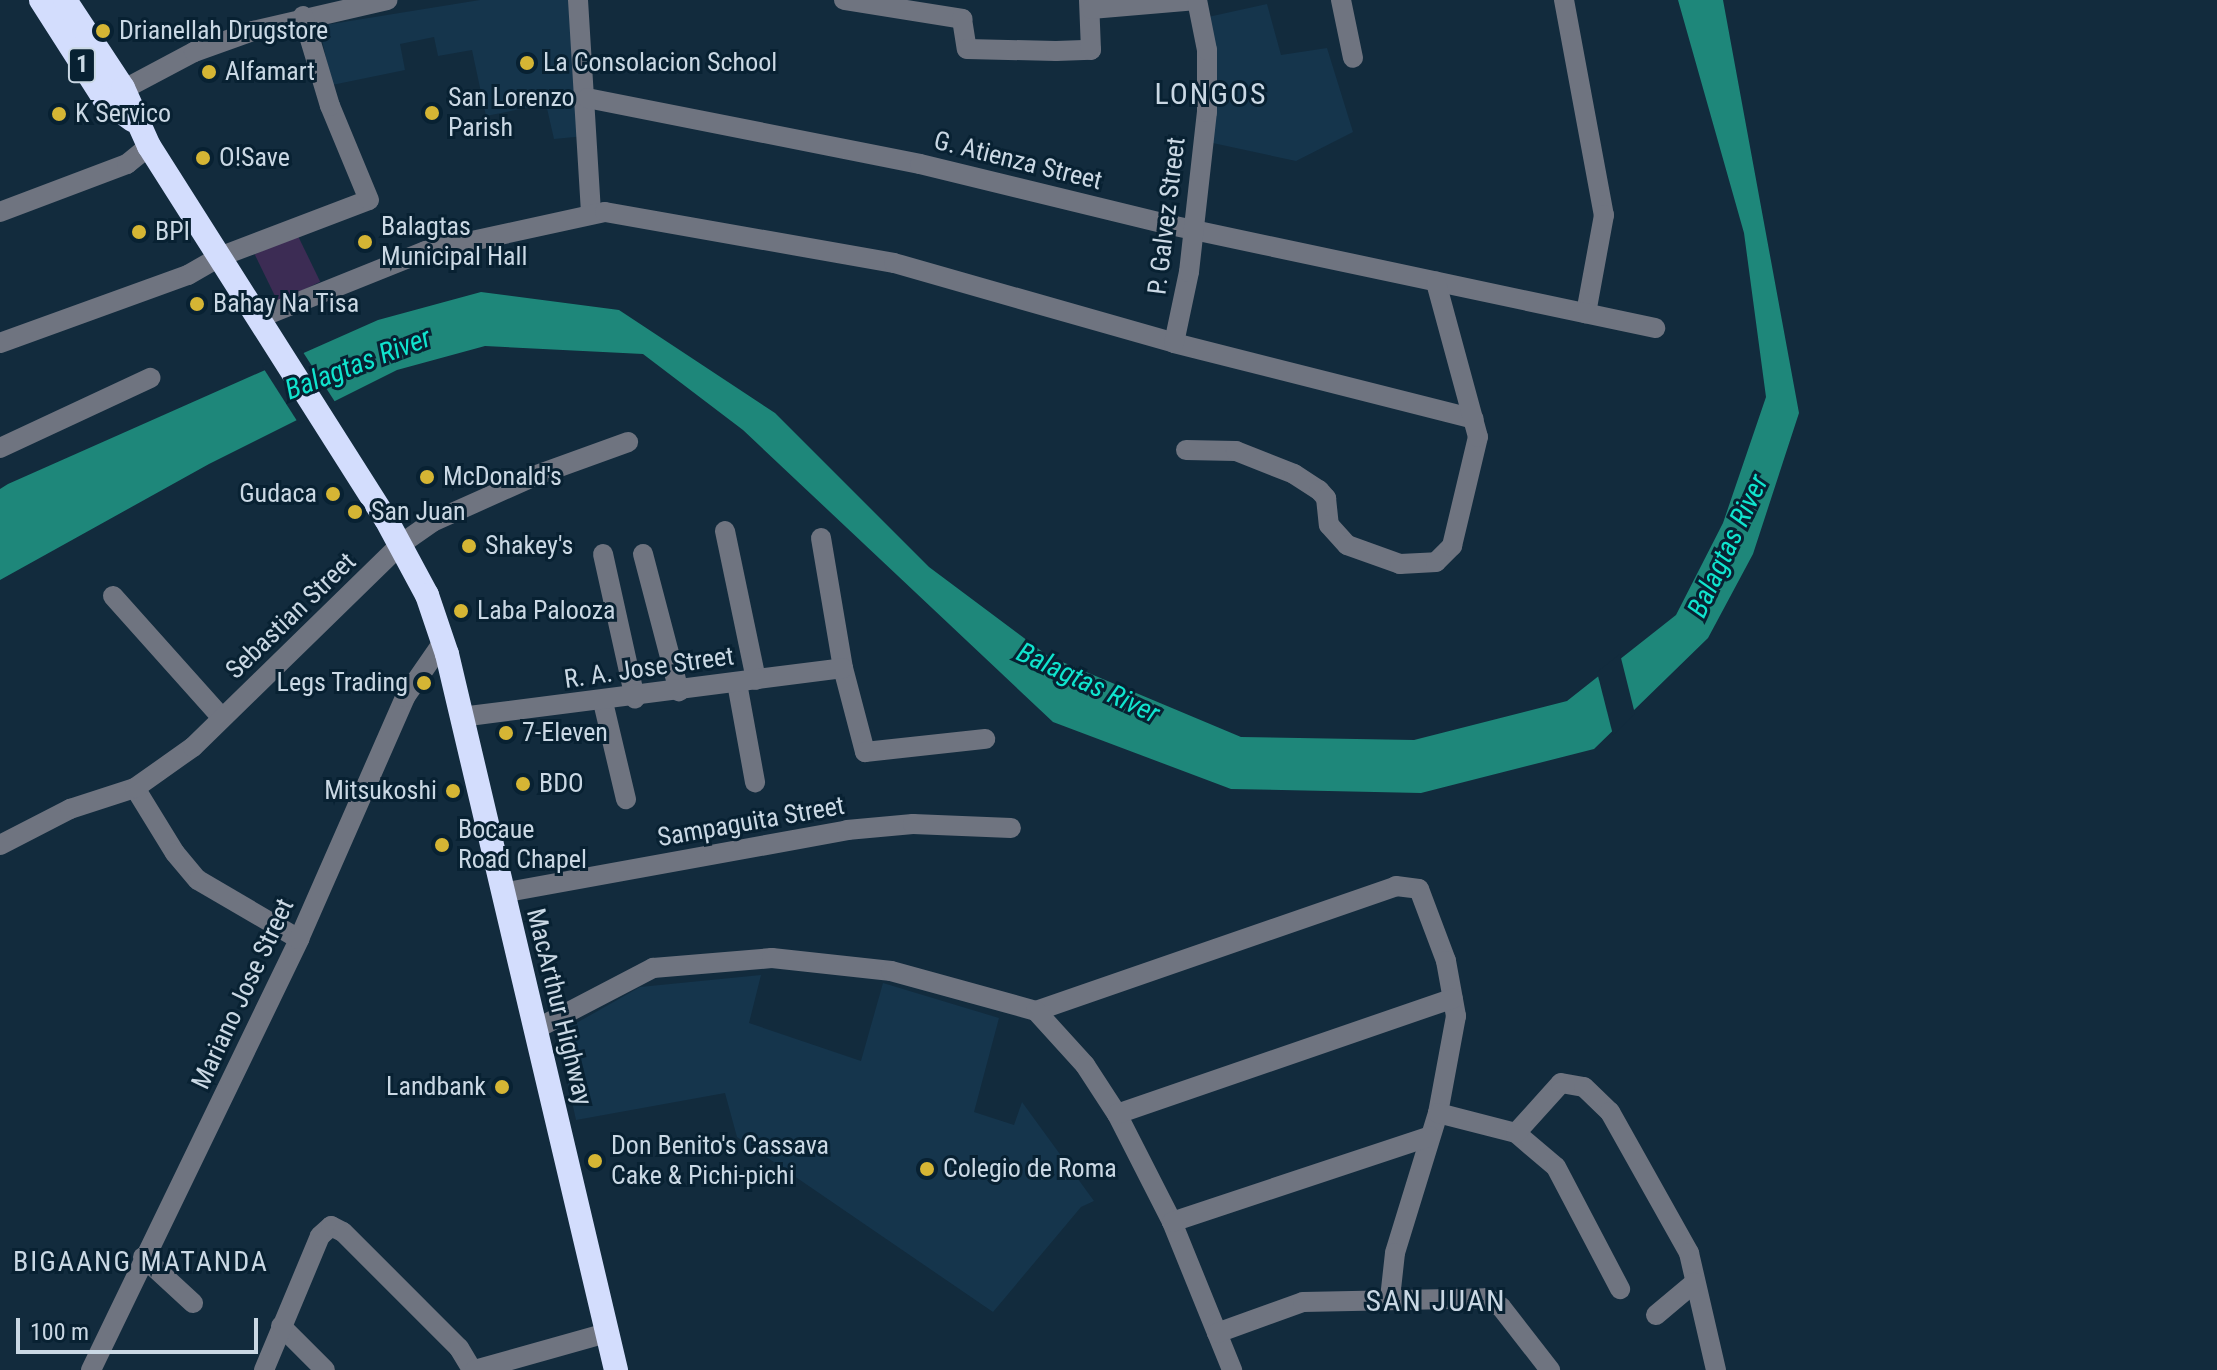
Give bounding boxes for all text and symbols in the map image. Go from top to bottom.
place label: Drianellah Drugstore [119,15,328,47]
marker: Drianellah Drugstore [94,22,112,40]
road number: 1 [66,45,98,85]
place label: La Consolacion School [543,47,777,79]
marker: La Consolacion School [518,54,536,72]
place label: Alfamart [225,56,315,88]
marker: Alfamart [200,63,218,81]
district label: LONGOS [1154,76,1268,112]
place label: San Lorenzo Parish [448,82,575,144]
place label: K Servico [75,98,171,130]
marker: San Lorenzo Parish [423,104,441,122]
marker: K Servico [50,105,68,123]
street label: G. Atienza Street [931,125,1105,197]
street label: P. Galvez Street [1142,136,1192,296]
place label: O!Save [219,142,290,174]
marker: O!Save [194,149,212,167]
place label: Balagtas Municipal Hall [381,211,527,272]
place label: BPI [155,216,190,248]
marker: BPI [130,223,148,241]
marker: Balagtas Municipal Hall [356,233,374,251]
place label: Bahay Na Tisa [213,288,360,320]
marker: Bahay Na Tisa [188,295,206,313]
water label: Balagtas River [280,321,436,407]
place label: McDonald's [443,461,562,493]
marker: McDonald's [418,468,436,486]
water label: Balagtas River [1680,469,1776,623]
place label: Gudaca [239,478,317,510]
marker: Gudaca [324,485,342,503]
place label: San Juan [371,496,466,528]
marker: San Juan [346,503,364,521]
place label: Shakey's [485,530,573,562]
marker: Shakey's [460,537,478,555]
street label: Sebastian Street [220,546,362,686]
place label: Laba Palooza [477,595,616,627]
marker: Laba Palooza [452,602,470,620]
water label: Balagtas River [1011,635,1165,731]
street label: R. A. Jose Street [562,641,736,695]
place label: Legs Trading [276,667,408,699]
marker: Legs Trading [415,674,433,692]
place label: 7-Eleven [522,717,608,749]
marker: 7-Eleven [497,724,515,742]
place label: BDO [539,768,584,800]
place label: Mitsukoshi [324,775,437,807]
marker: BDO [514,775,532,793]
marker: Mitsukoshi [444,782,462,800]
street label: Sampaguita Street [655,790,847,854]
place label: Bocaue Road Chapel [458,814,587,876]
marker: Bocaue Road Chapel [433,836,451,854]
street label: Mariano Jose Street [185,894,301,1094]
street label: MacArthur Highway [519,905,599,1109]
place label: Landbank [386,1071,486,1103]
marker: Landbank [493,1078,511,1096]
place label: Don Benito's Cassava Cake & Pichi-pichi [611,1130,829,1192]
marker: Don Benito's Cassava Cake & Pichi-pichi [586,1152,604,1170]
place label: Colegio de Roma [943,1153,1117,1185]
marker: Colegio de Roma [918,1160,936,1178]
district label: BIGAANG MATANDA [13,1245,269,1279]
district label: SAN JUAN [1365,1283,1507,1319]
scale bar [20,1302,262,1352]
text: 100 m [30,1318,89,1346]

